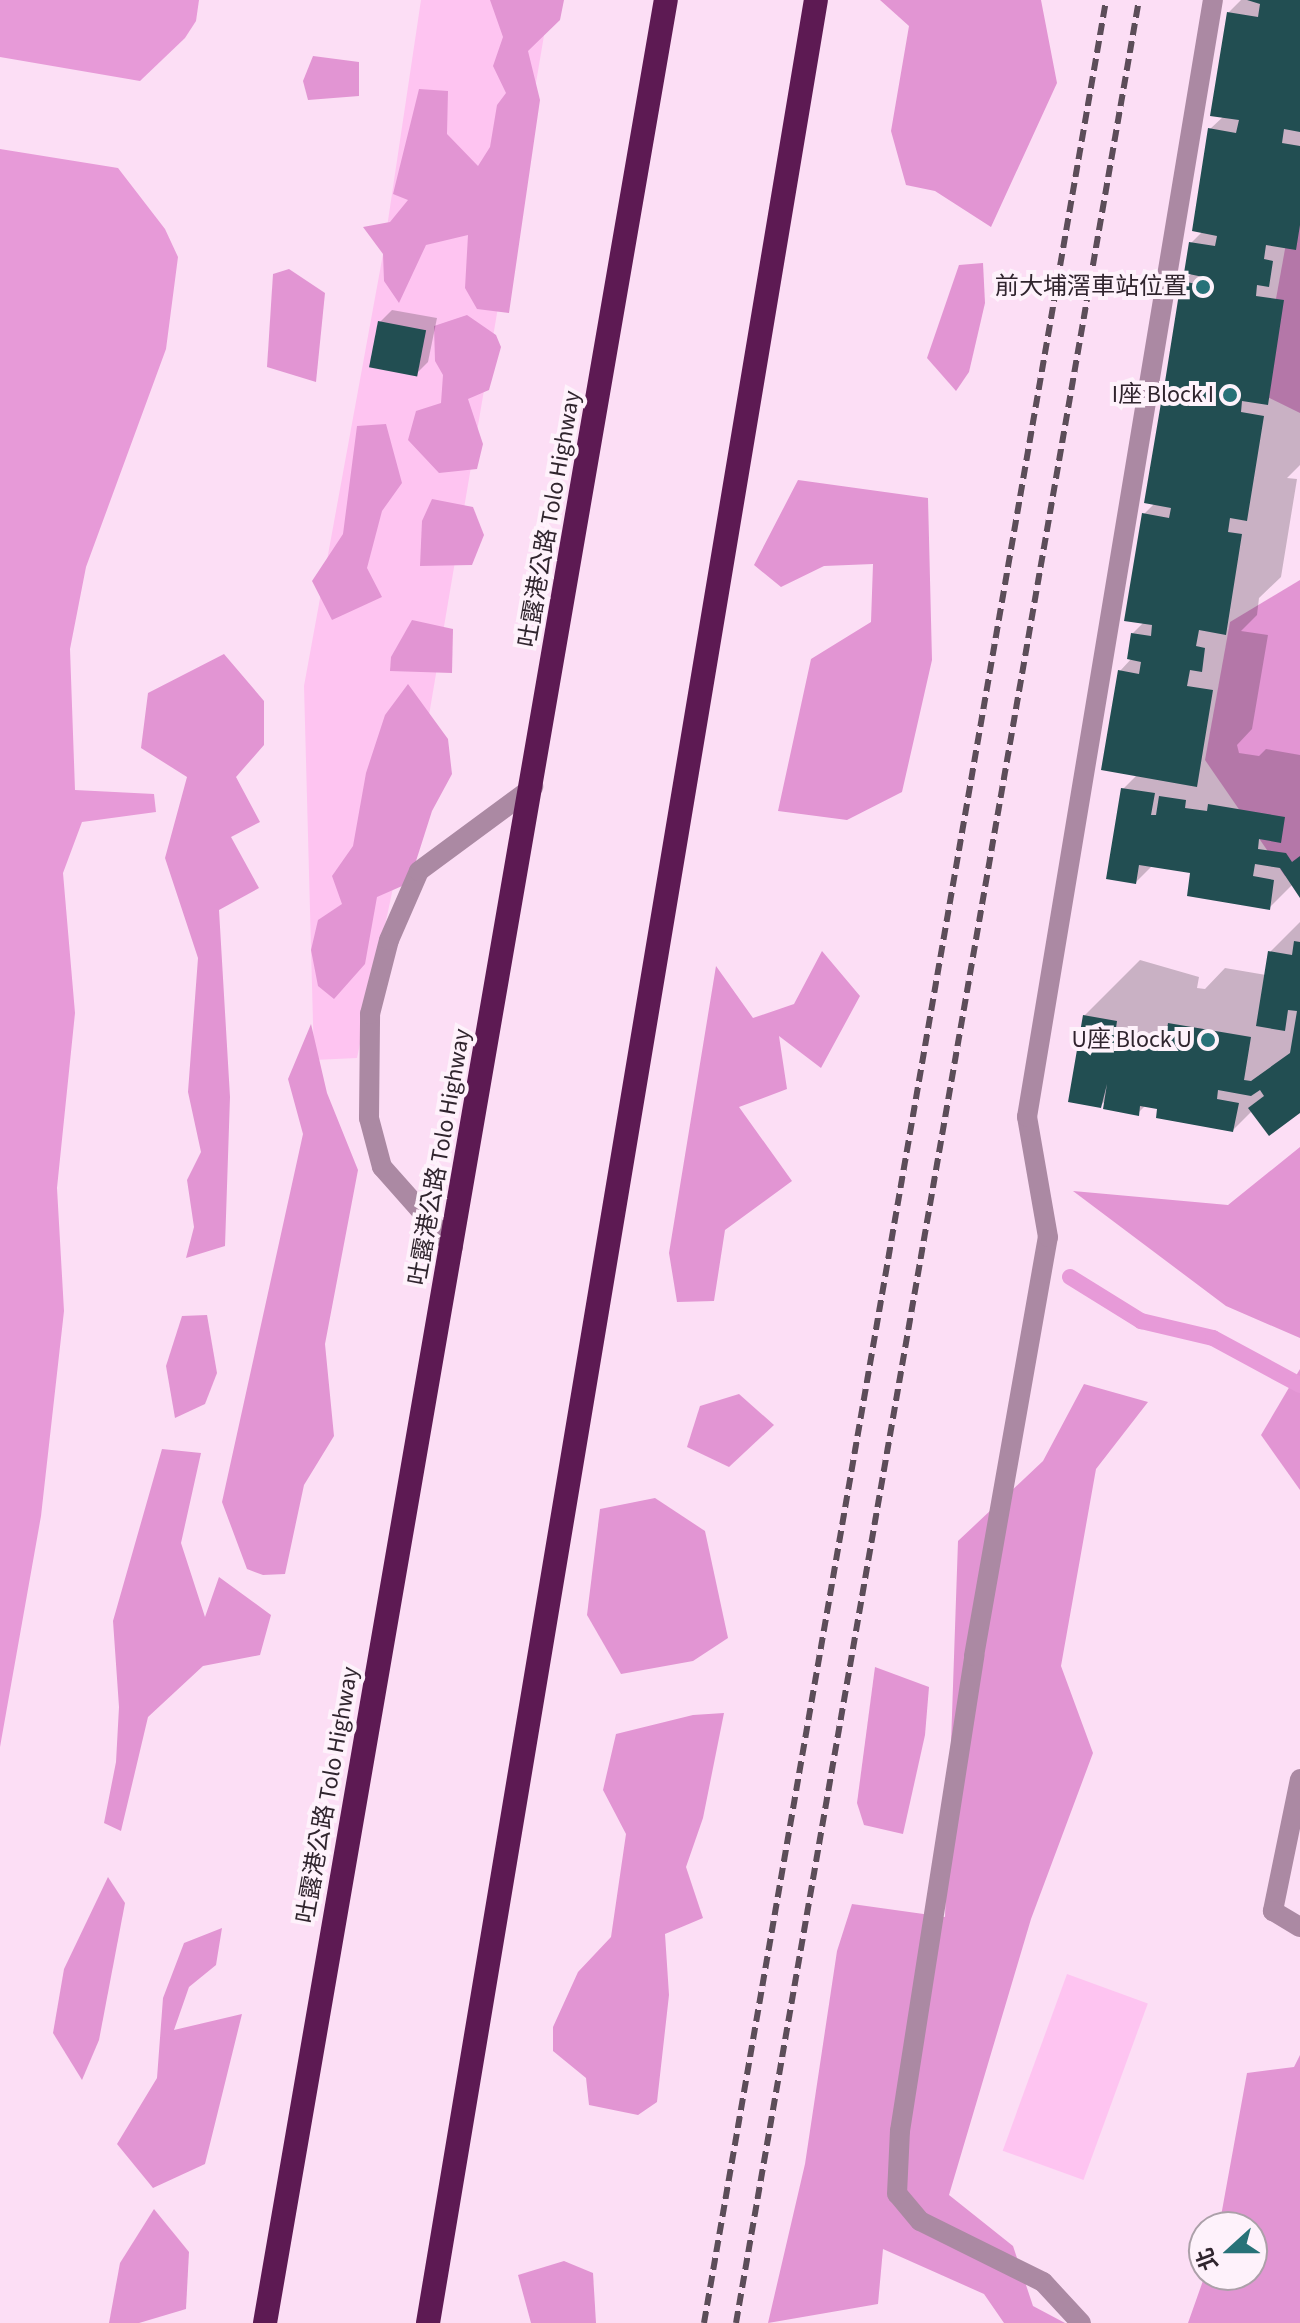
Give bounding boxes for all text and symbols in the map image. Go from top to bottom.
place label: 前大埔滘車站位置 [995,273,1187,301]
marker: 前大埔滘車站位置 [1194,278,1212,296]
place label: I座 Block I [1112,381,1214,409]
marker: I座 Block I [1221,386,1239,404]
street label: 吐露港公路 Tolo Highway [513,388,587,650]
street label: 吐露港公路 Tolo Highway [403,1026,477,1288]
place label: U座 Block U [1071,1026,1192,1054]
marker: U座 Block U [1199,1031,1217,1049]
street label: 吐露港公路 Tolo Highway [291,1664,365,1926]
north arrow [1188,2211,1268,2291]
text: 北 [1189,2243,1226,2275]

